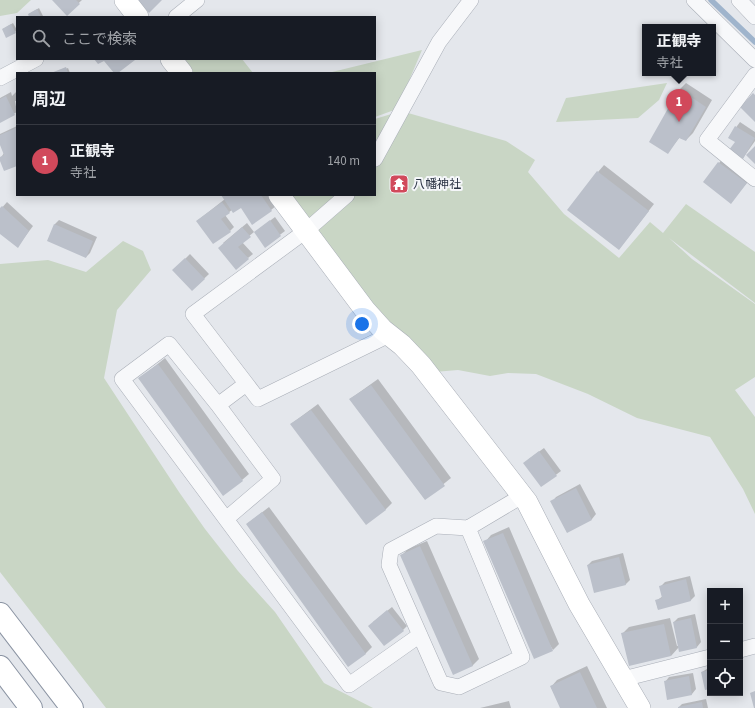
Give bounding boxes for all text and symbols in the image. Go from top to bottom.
search box [16,16,376,60]
popup [642,24,716,76]
icon: search [30,27,52,49]
text: ここで検索 [62,29,137,50]
text: 正観寺 [656,31,702,52]
text: 寺社 [656,54,683,72]
text: 周辺 [32,88,66,112]
pin: 1 [666,89,692,122]
text: 正観寺 [70,141,115,162]
text: 1 [42,152,48,170]
text: 140 m [327,152,360,170]
text: 寺社 [70,164,96,182]
temple icon: 八幡神社 [388,173,410,195]
place label: 八幡神社 [413,176,461,193]
your location [352,314,372,334]
map controls [707,588,743,696]
button: + [707,588,743,624]
button: − [707,624,743,660]
button: locate [707,660,743,696]

